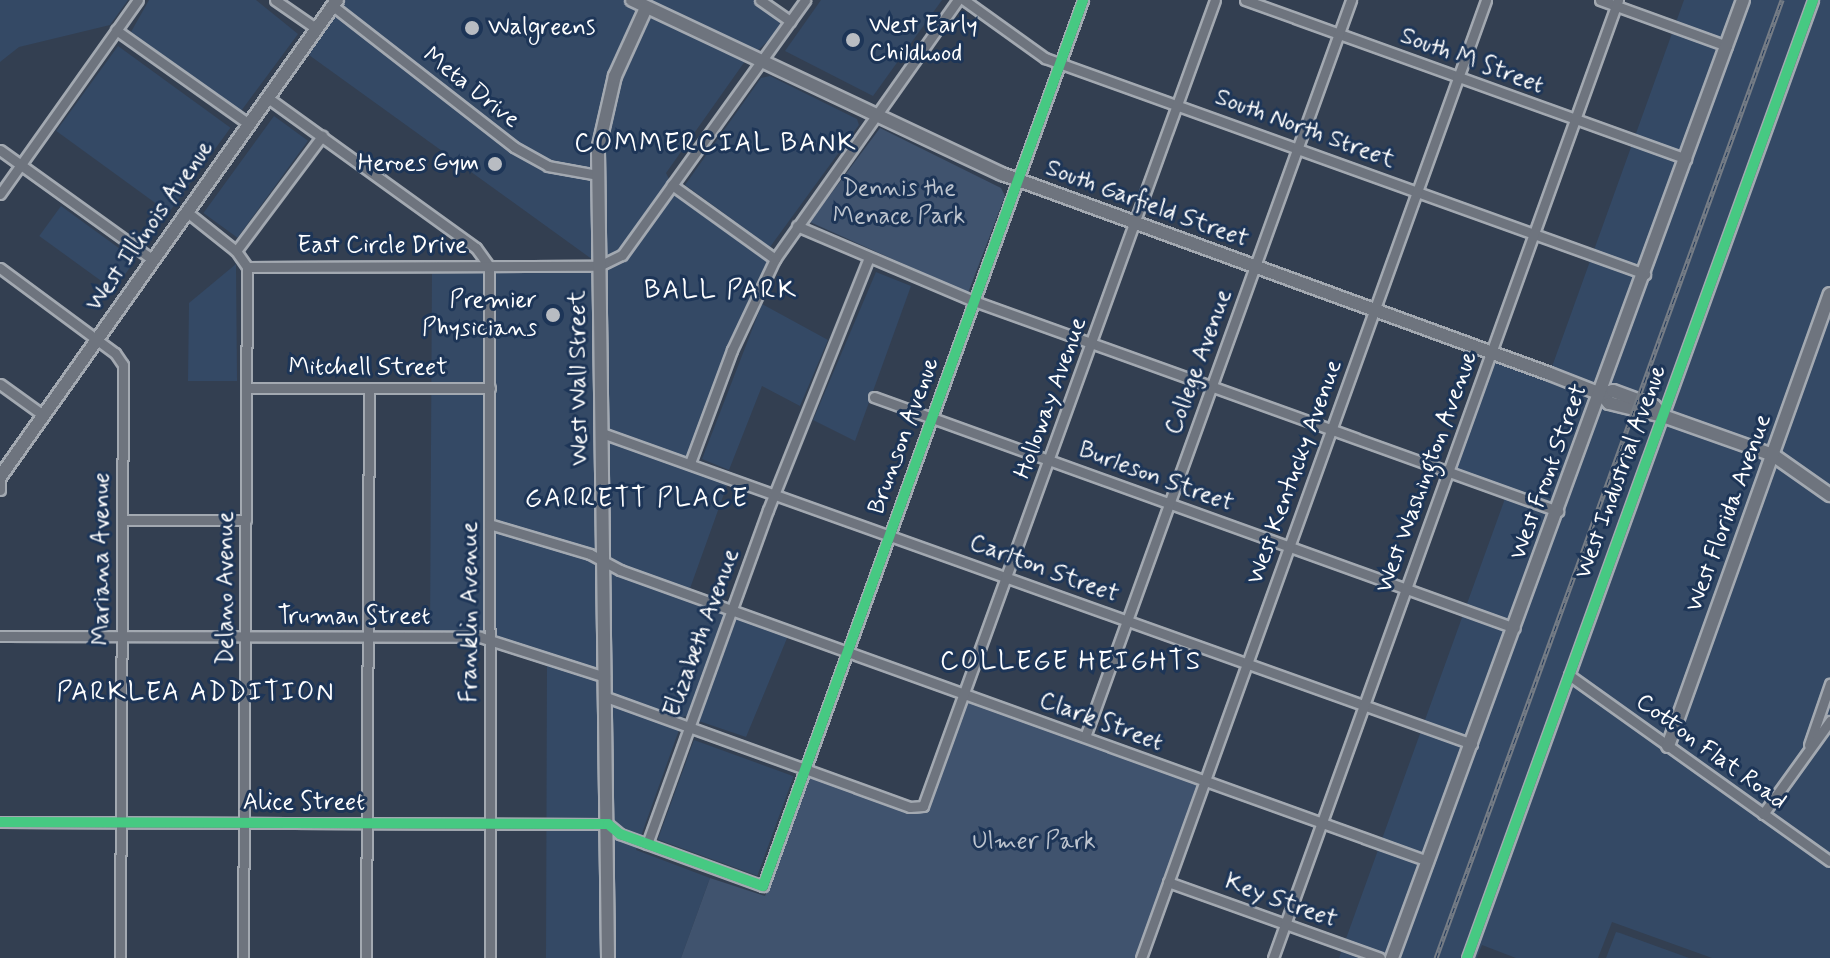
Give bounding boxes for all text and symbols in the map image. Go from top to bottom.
place label: West Early Childhood [869,12,978,68]
place label: Walgreens [488,14,596,42]
marker: Walgreens [463,19,481,37]
street label: South M Street [1394,21,1550,101]
marker: West Early Childhood [844,31,862,49]
street label: Meta Drive [418,42,524,134]
street label: South North Street [1211,83,1399,175]
district label: COMMERCIAL BANK [579,129,853,161]
street label: West Illinois Avenue [78,132,222,320]
place label: Heroes Gym [350,150,479,178]
street label: South Garfield Street [1042,154,1252,254]
marker: Heroes Gym [486,155,504,173]
park label: Dennis the Menace Park [833,175,965,231]
street label: East Circle Drive [298,232,466,260]
district label: BALL PARK [647,276,795,308]
street label: College Avenue [1159,285,1239,439]
place label: Premier Physicians [422,287,537,343]
street label: West Wall Street [563,290,595,466]
marker: Premier Physicians [544,306,562,324]
street label: Holloway Avenue [1008,313,1094,483]
street label: West Washington Avenue [1370,349,1484,595]
street label: Brunson Avenue [861,351,947,521]
street label: Mitchell Street [289,354,447,382]
street label: West Kentucky Avenue [1241,356,1349,588]
street label: West Industrial Avenue [1568,358,1674,586]
street label: West Front Street [1504,381,1594,563]
street label: West Florida Avenue [1680,410,1778,616]
street label: Burleson Street [1075,436,1237,518]
street label: Mariana Avenue [88,471,116,647]
district label: GARRETT PLACE [521,484,753,516]
street label: Delano Avenue [212,511,240,665]
street label: Franklin Avenue [456,525,484,699]
street label: Carlton Street [966,529,1122,609]
street label: Elizabeth Avenue [658,545,746,721]
street label: Truman Street [276,603,432,631]
district label: COLLEGE HEIGHTS [940,647,1202,679]
district label: PARKLEA ADDITION [59,678,333,710]
street label: Clark Street [1033,686,1169,758]
street label: Cotton Flat Road [1632,689,1790,815]
street label: Alice Street [241,789,367,817]
park label: Ulmer Park [974,828,1094,856]
street label: Key Street [1221,868,1341,934]

